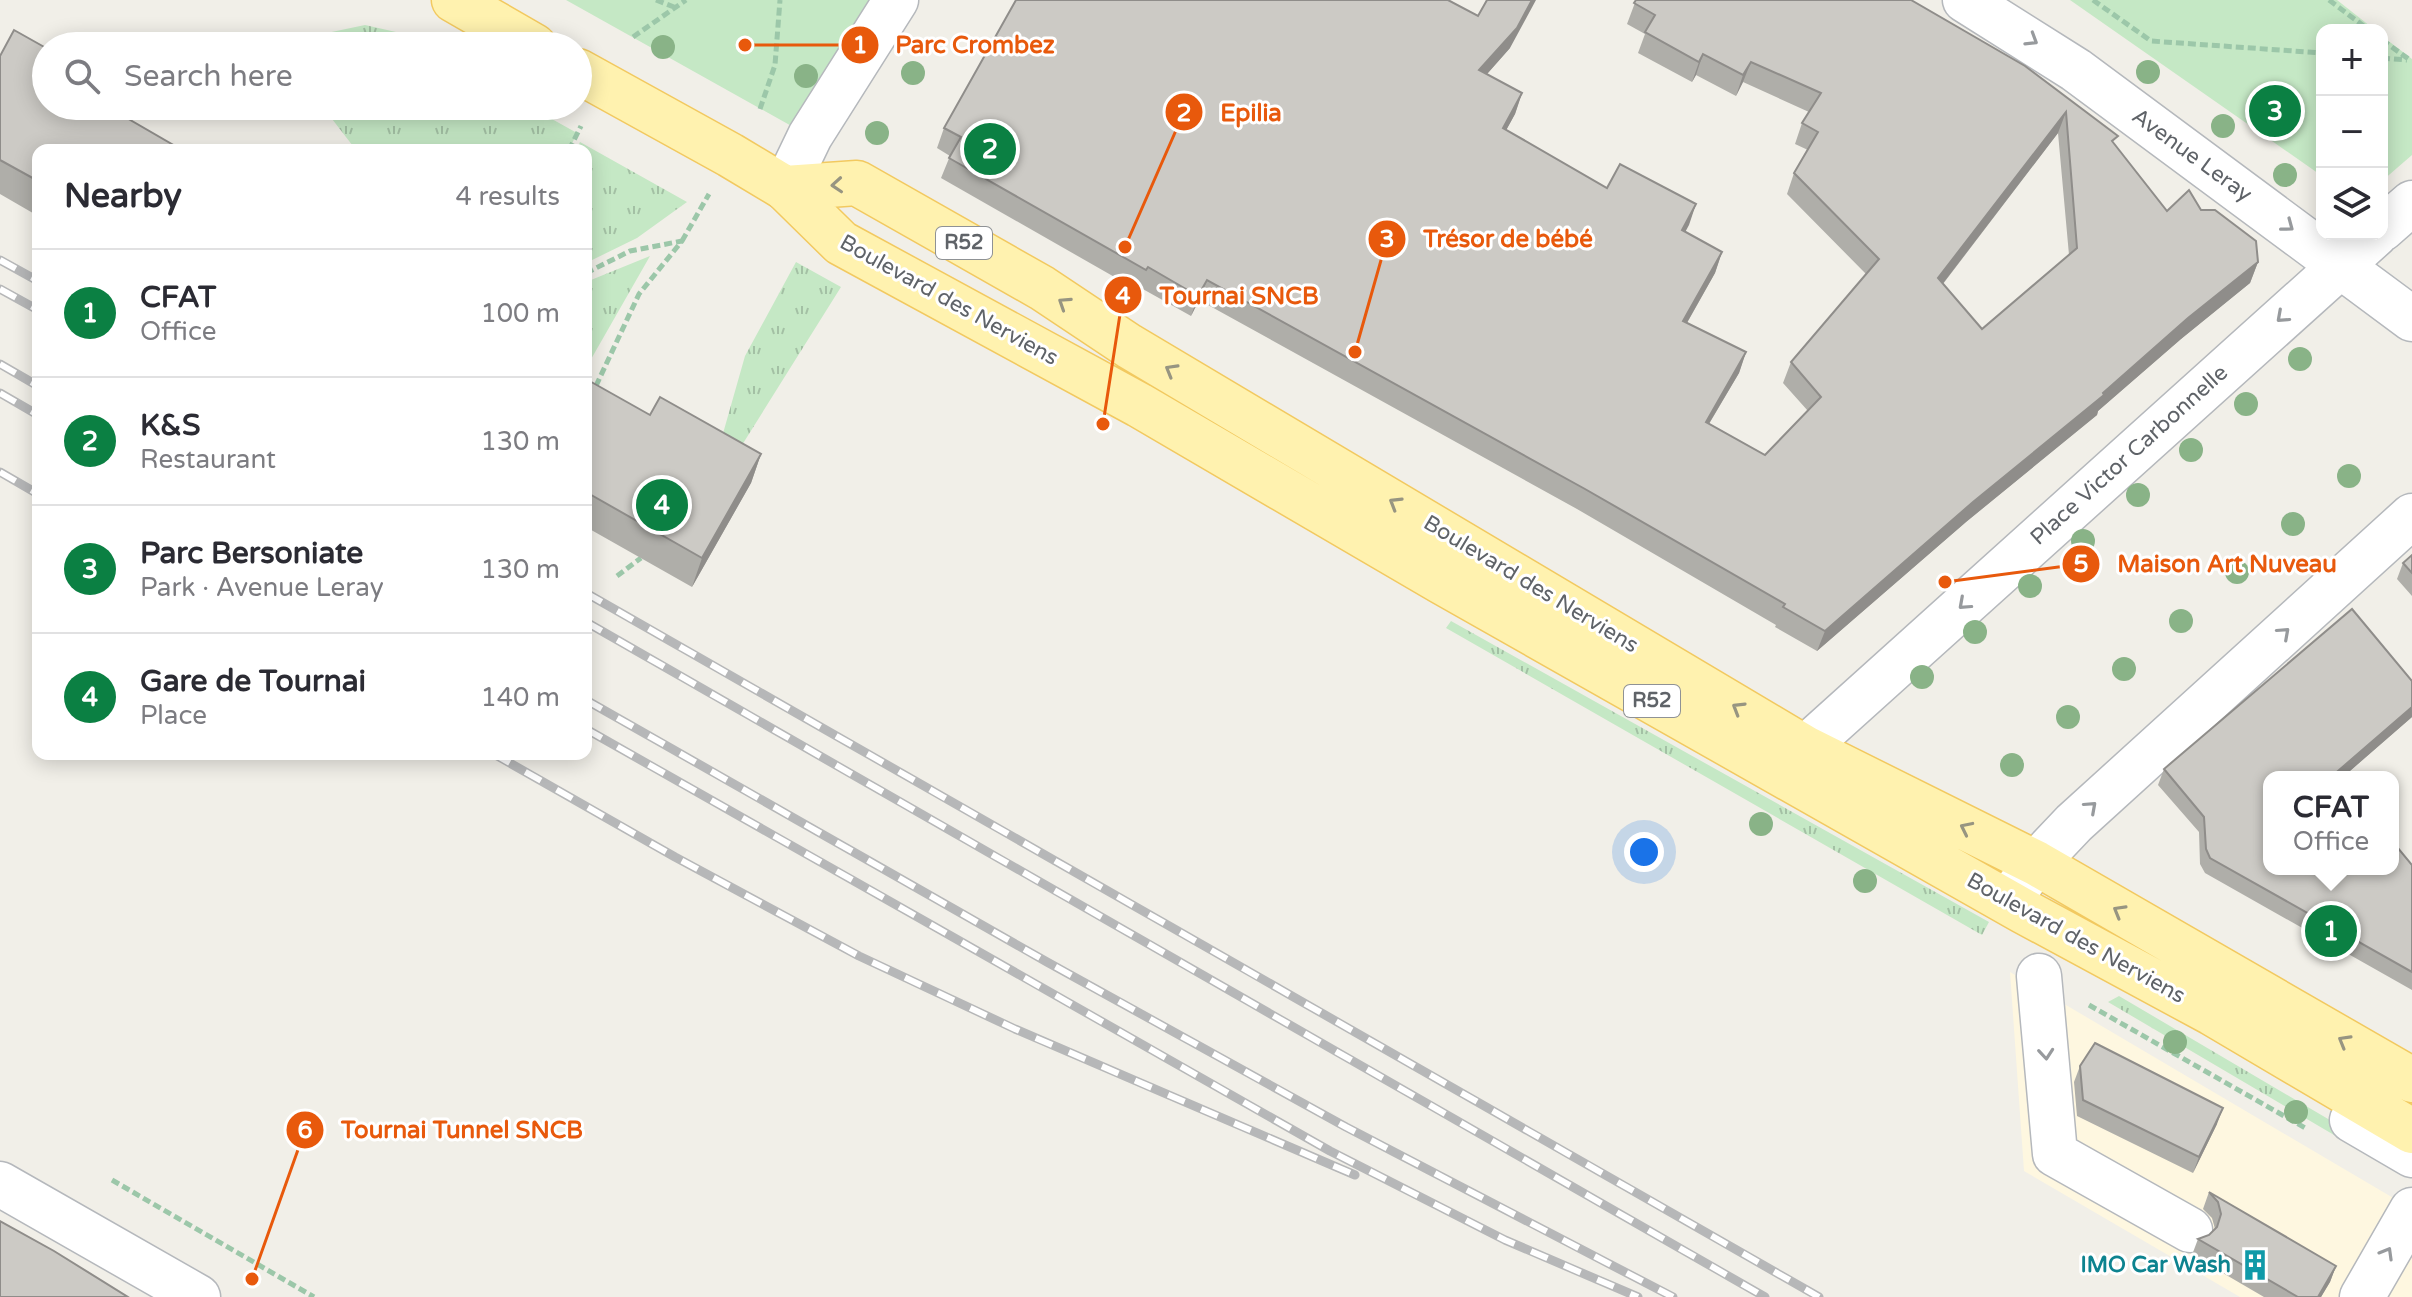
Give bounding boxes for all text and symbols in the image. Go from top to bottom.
callout: Parc Crombez [840,21,1071,69]
map controls [2316,24,2388,240]
button: + [2316,24,2388,96]
text: 1 [852,31,868,60]
text: Parc Crombez [895,31,1055,60]
one-way arrow [2023,31,2038,46]
search box [32,32,592,120]
icon: search [60,54,104,98]
text: Search here [124,58,293,95]
pin: 3 [2249,81,2301,141]
callout: Epilia [1164,88,1298,136]
button: − [2316,96,2388,168]
text: 2 [1176,99,1192,128]
text: Epilia [1220,99,1282,128]
street label: Avenue Leray [2127,103,2257,207]
pin: 2 [964,119,1016,179]
button: layers [2316,168,2388,240]
text: Nearby [64,176,182,217]
one-way arrow [830,176,843,193]
text: 4 results [455,181,560,212]
callout: Trésor de bébé [1367,215,1609,263]
one-way arrow [2279,216,2293,230]
text: 3 [1379,225,1395,254]
text: Trésor de bébé [1422,225,1593,254]
road number: R52 [936,227,992,259]
street label: Boulevard des Nerviens [835,229,1063,371]
callout: Tournai SNCB [1103,271,1334,319]
text: CFAT [140,279,216,316]
text: 4 [1115,282,1131,311]
text: Tournai SNCB [1158,282,1319,311]
text: 1 [82,298,98,329]
text: 100 m [480,298,560,329]
one-way arrow [1059,298,1073,313]
one-way arrow [2277,308,2291,323]
text: Office [140,316,216,347]
street label: Place Victor Carbonnelle [2025,360,2233,550]
one-way arrow [1165,365,1180,380]
text: K&S [140,407,201,444]
text: 2 [82,426,98,457]
text: 130 m [480,426,560,457]
text: Restaurant [140,444,276,475]
pin: 4 [636,475,688,535]
one-way arrow [1389,497,1404,512]
street label: Boulevard des Nerviens [1419,510,1643,658]
text: Parc Bersoniate [140,535,363,572]
callout: Maison Art Nuveau [2061,540,2353,588]
text: 5 [2073,550,2089,579]
text: Maison Art Nuveau [2117,550,2337,579]
text: 3 [82,554,98,585]
text: 130 m [480,554,560,585]
text: Park · Avenue Leray [140,572,384,603]
one-way arrow [1958,594,1973,608]
one-way arrow [2274,628,2289,642]
text: Gare de Tournai [140,663,366,700]
text: 4 [82,682,98,713]
text: 140 m [480,682,560,713]
road number: R52 [1624,685,1680,717]
text: Place [140,700,207,731]
one-way arrow [1732,702,1747,718]
popup [2263,771,2399,875]
text: CFAT [2293,789,2369,826]
one-way arrow [2082,802,2096,817]
one-way arrow [1960,822,1975,838]
text: Office [2293,826,2369,857]
your location [1624,832,1664,872]
street label: Boulevard des Nerviens [1962,867,2190,1009]
pin: 1 [2305,901,2357,961]
one-way arrow [2113,905,2128,921]
one-way arrow [2339,1035,2353,1051]
one-way arrow [2037,1048,2054,1061]
callout: Tournai Tunnel SNCB [285,1106,599,1154]
text: 6 [297,1116,313,1145]
text: Tournai Tunnel SNCB [340,1116,583,1145]
building icon: IMO Car Wash [2238,1248,2272,1282]
one-way arrow [2377,1248,2393,1262]
place label: IMO Car Wash [2080,1252,2231,1278]

